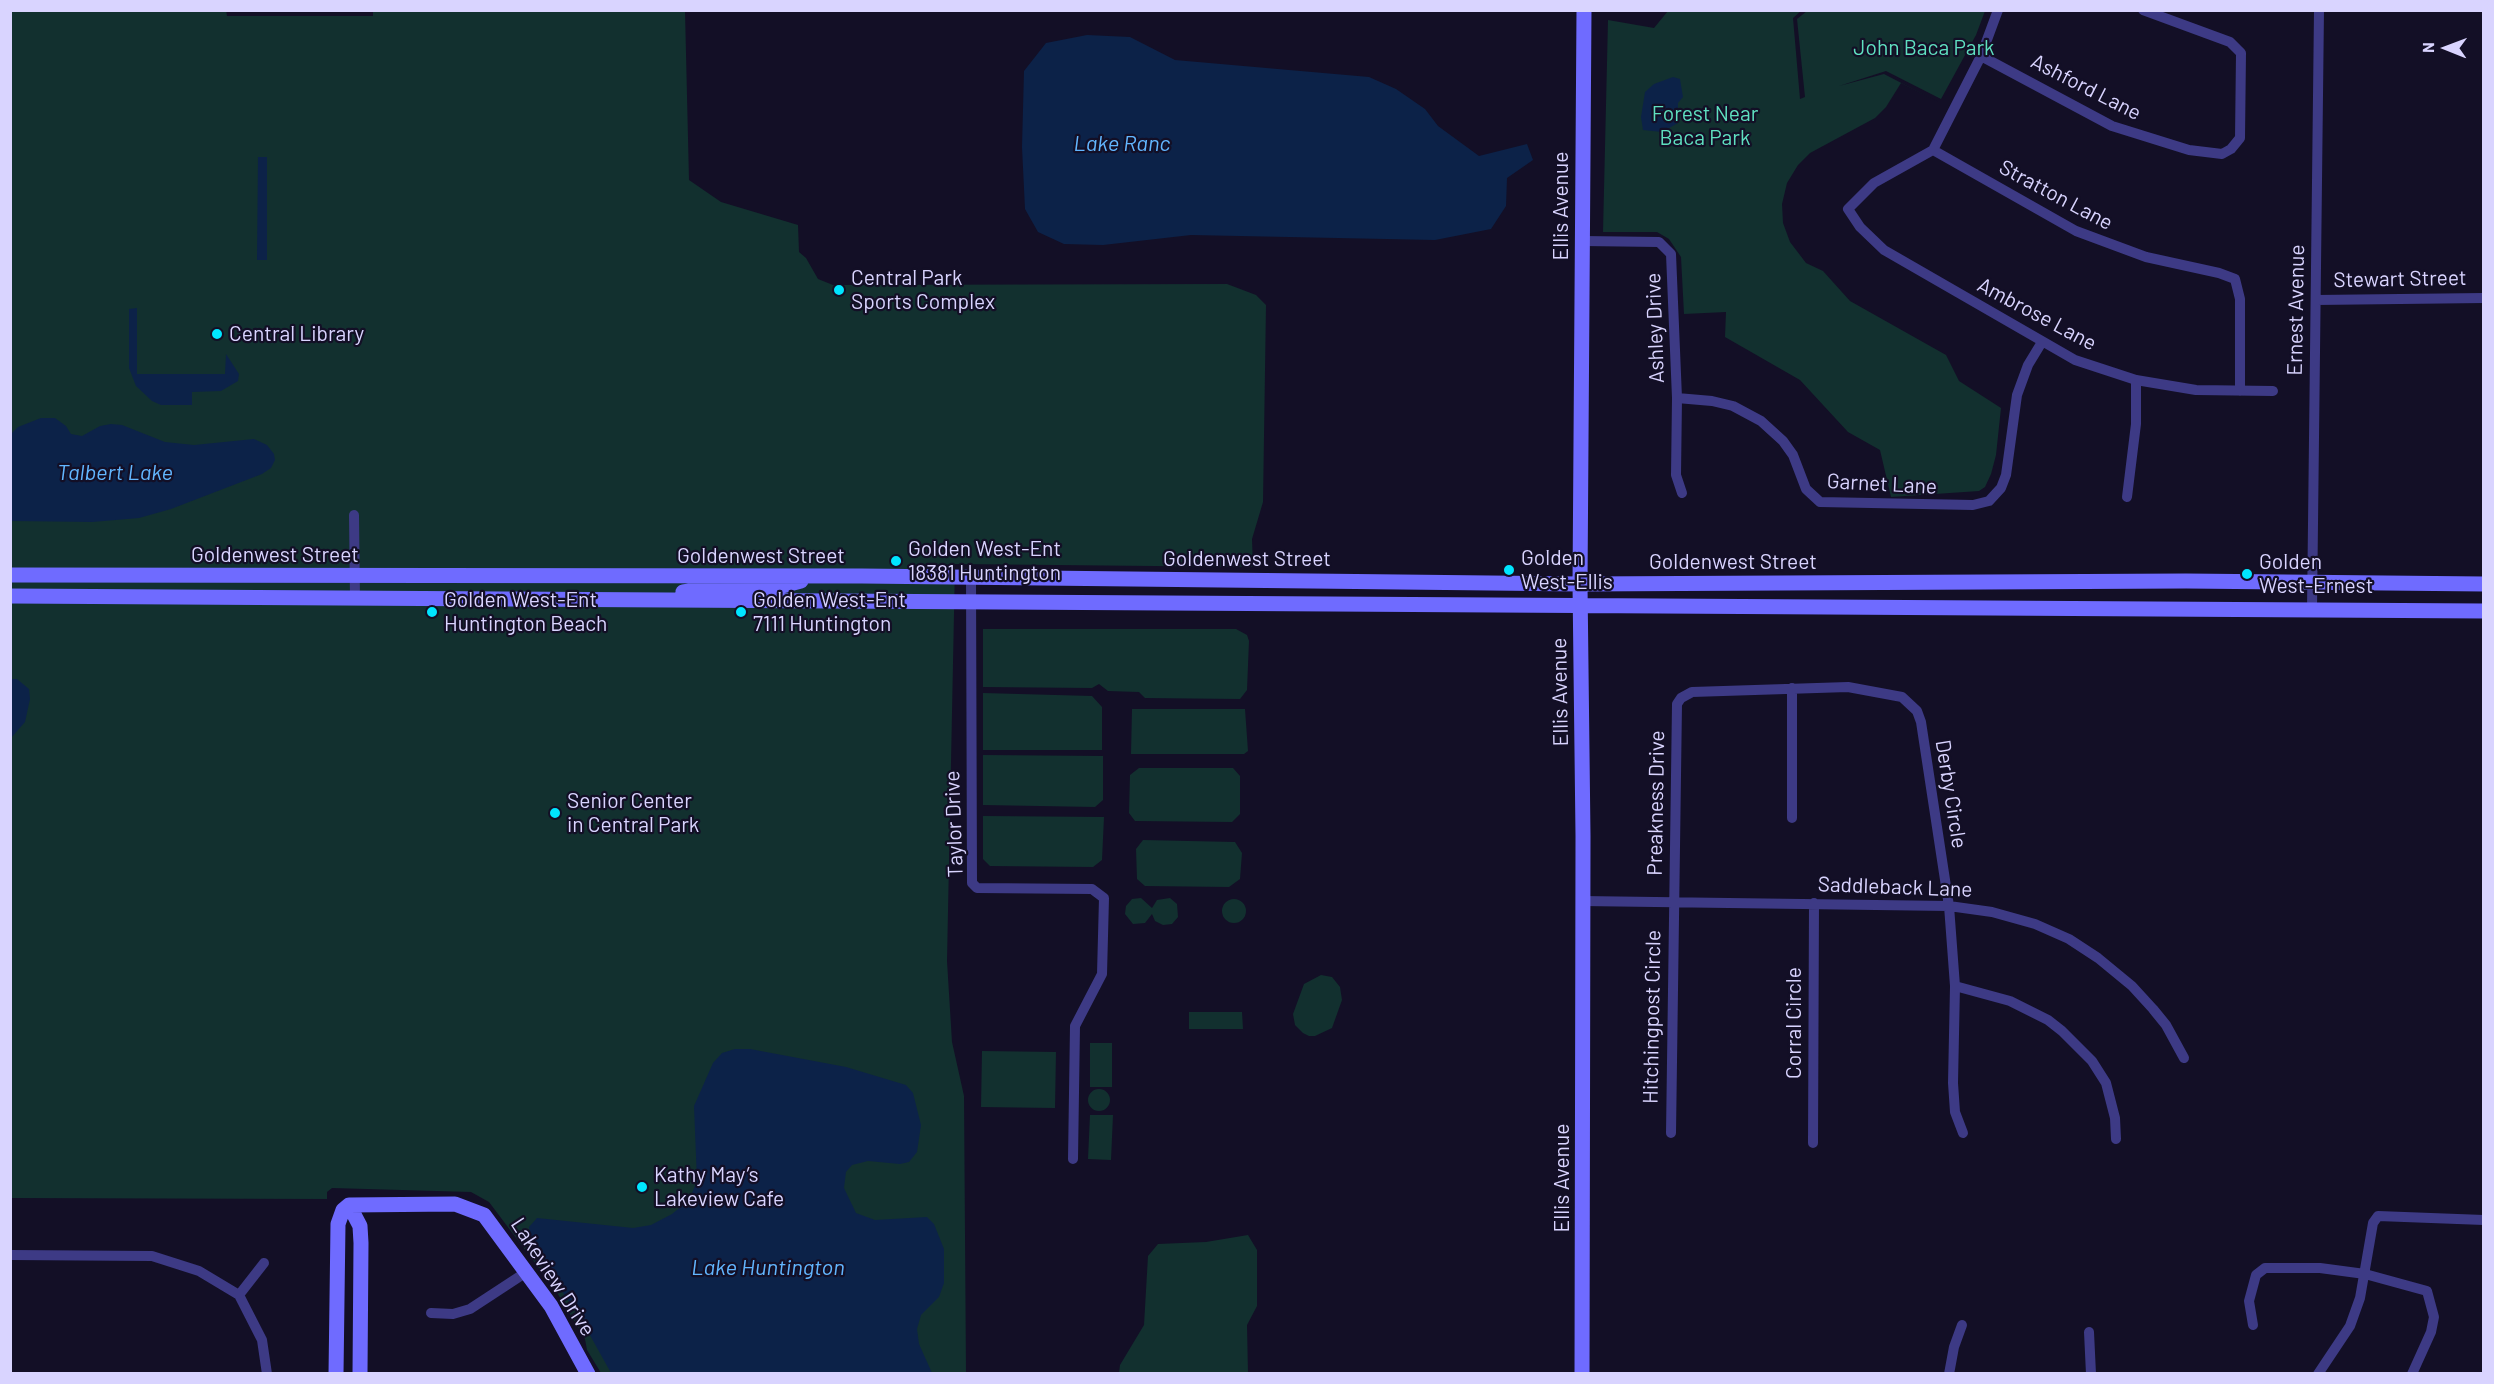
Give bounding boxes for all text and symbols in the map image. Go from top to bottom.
north arrow [2416,18,2476,78]
park label: John Baca Park [1853,35,1995,61]
text: N [2418,42,2437,53]
street label: Ashford Lane [2027,48,2145,126]
park label: Forest Near Baca Park [1652,101,1758,151]
water label: Lake Ranc [1074,131,1170,157]
street label: Ellis Avenue [1548,152,1574,260]
street label: Stratton Lane [1995,155,2117,235]
street label: Ernest Avenue [2282,244,2310,376]
place label: Central Park Sports Complex [851,265,995,315]
street label: Stewart Street [2333,265,2467,293]
street label: Ashley Drive [1640,272,1670,384]
street label: Ambrose Lane [1973,272,2101,356]
marker: Central Park Sports Complex [832,283,846,297]
place label: Central Library [229,321,364,347]
marker: Central Library [210,327,224,341]
water label: Talbert Lake [57,460,173,486]
street label: Garnet Lane [1826,469,1938,499]
place label: Golden West-Ent 18381 Huntington [908,536,1061,586]
street label: Goldenwest Street [191,542,359,568]
street label: Goldenwest Street [677,543,845,569]
place label: Golden West-Ellis [1521,545,1613,595]
street label: Goldenwest Street [1163,546,1331,572]
street label: Goldenwest Street [1649,549,1817,575]
place label: Golden West-Ernest [2259,549,2373,599]
marker: Golden West-Ent 18381 Huntington [889,554,903,568]
marker: Golden West-Ellis [1502,563,1516,577]
marker: Golden West-Ernest [2240,567,2254,581]
place label: Golden West-Ent Huntington Beach [444,587,607,637]
place label: Golden West-Ent 7111 Huntington [753,587,906,637]
marker: Golden West-Ent Huntington Beach [425,605,439,619]
marker: Golden West-Ent 7111 Huntington [734,605,748,619]
street label: Ellis Avenue [1546,637,1574,747]
street label: Preakness Drive [1642,730,1670,876]
street label: Derby Circle [1930,738,1972,850]
street label: Taylor Drive [940,770,968,878]
place label: Senior Center in Central Park [567,788,699,838]
marker: Senior Center in Central Park [548,806,562,820]
street label: Saddleback Lane [1817,872,1973,902]
street label: Hitchingpost Circle [1638,930,1666,1104]
street label: Corral Circle [1781,967,1807,1079]
street label: Ellis Avenue [1549,1124,1575,1232]
place label: Kathy May’s Lakeview Cafe [654,1162,784,1212]
marker: Kathy May’s Lakeview Cafe [635,1180,649,1194]
street label: Lakeview Drive [505,1213,601,1341]
water label: Lake Huntington [691,1255,845,1281]

